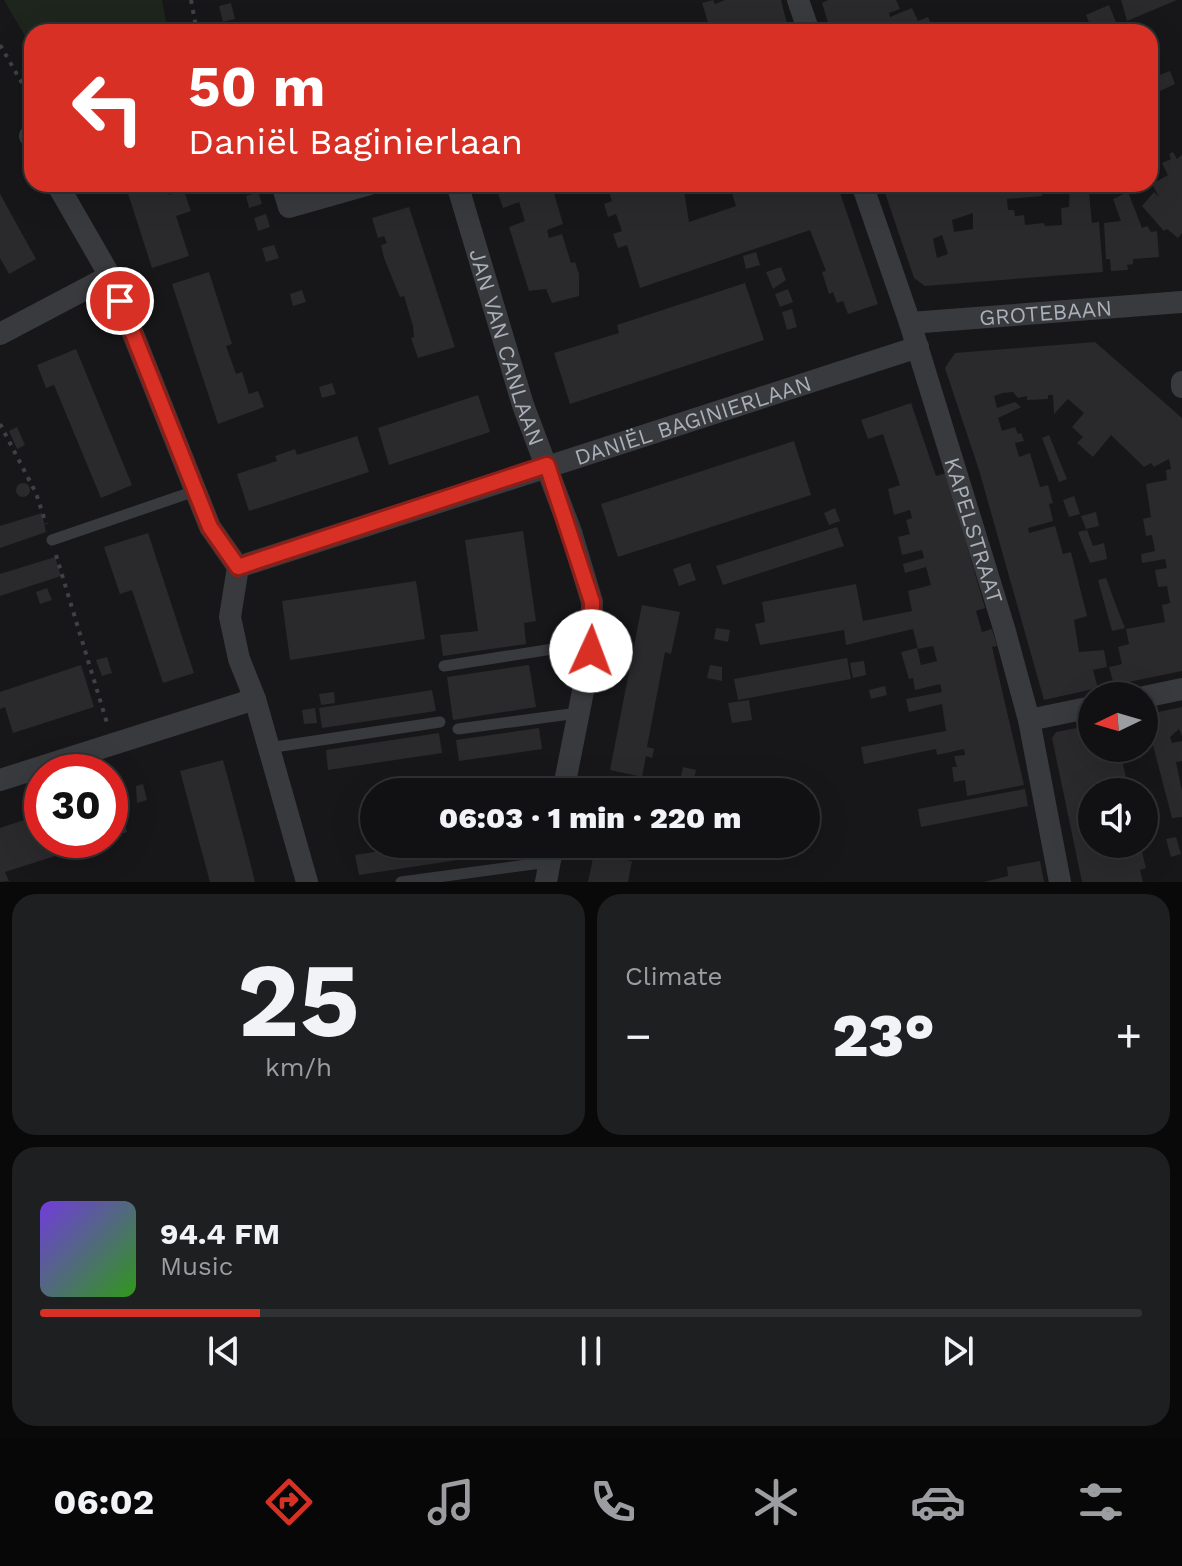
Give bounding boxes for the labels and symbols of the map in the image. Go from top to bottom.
street label: JAN VAN CANLAAN [464,246,549,449]
pin [86,267,154,335]
street label: GROTEBAAN [978,295,1113,331]
street label: DANIËL BAGINIERLAAN [572,370,814,470]
street label: KAPELSTRAAT [939,454,1008,606]
position arrow [549,609,633,693]
north arrow [1078,682,1158,762]
speed limit sign: 30 [24,754,128,858]

